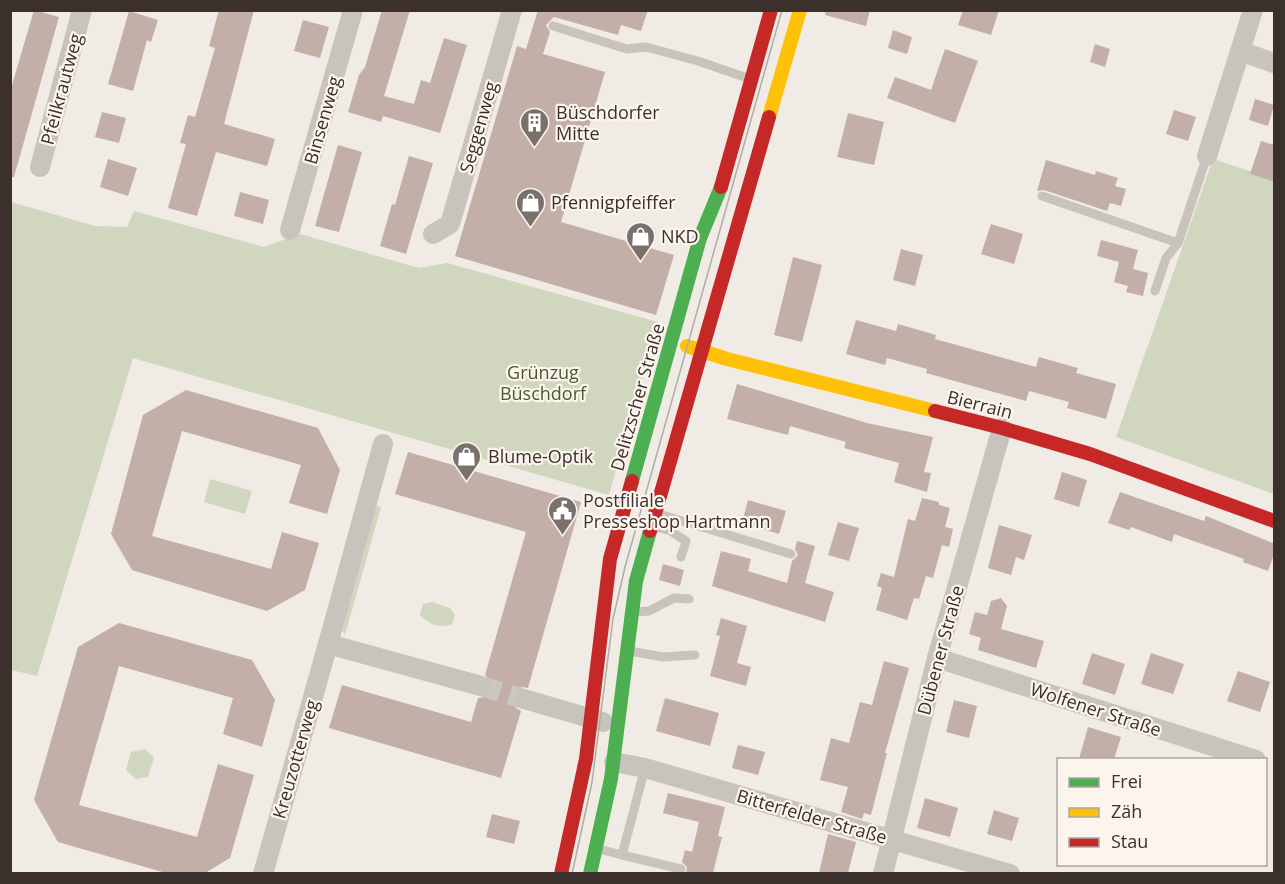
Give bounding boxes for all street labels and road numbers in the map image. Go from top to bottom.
street label: Pfeilkrautweg [35,31,87,147]
street label: Binsenweg [298,73,346,167]
street label: Seggenweg [453,78,503,176]
street label: Delitzscher Straße [604,320,670,474]
street label: Bierrain [945,384,1015,424]
street label: Dübener Straße [911,582,969,718]
street label: Wolfener Straße [1027,677,1165,741]
street label: Kreuzotterweg [267,696,324,821]
street label: Bitterfelder Straße [734,783,890,849]

